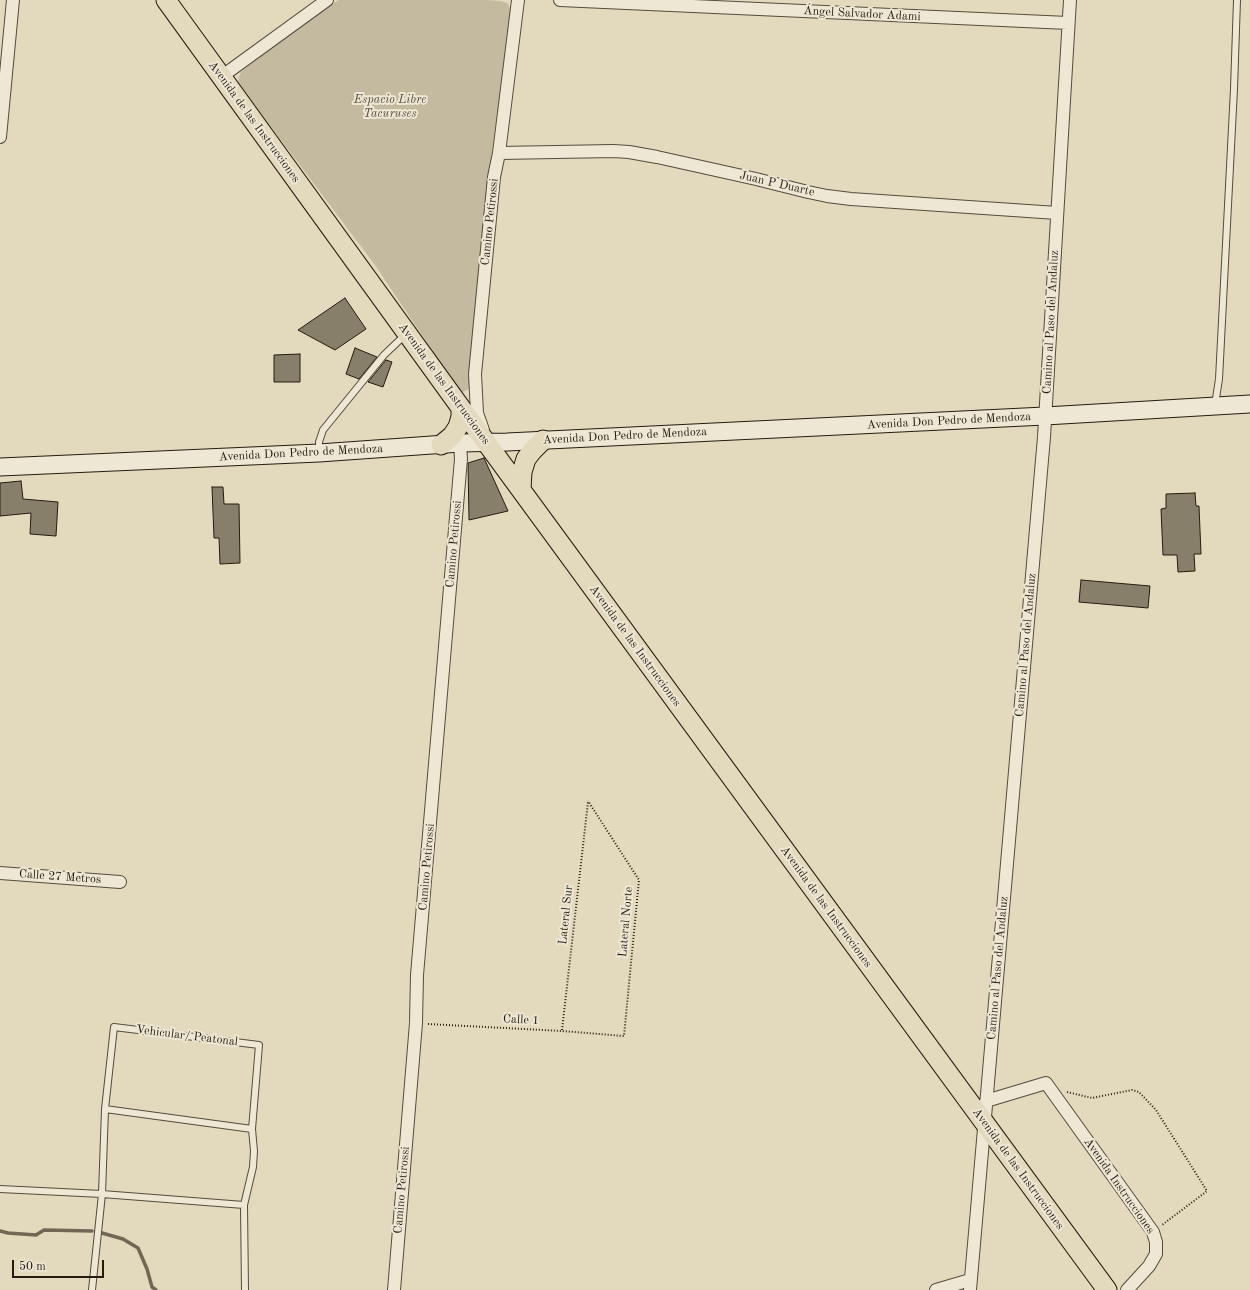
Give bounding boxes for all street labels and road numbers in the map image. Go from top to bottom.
street label: Ángel Salvador Adami [803,4,921,24]
street label: Avenida de las Instrucciones [205,58,303,186]
street label: Juan P Duarte [738,168,816,200]
street label: Camino Petirossi [478,178,502,266]
street label: Camino al Paso del Andaluz [1040,250,1062,394]
street label: Avenida de las Instrucciones [395,320,493,448]
street label: Avenida Don Pedro de Mendoza [867,410,1031,432]
street label: Avenida Don Pedro de Mendoza [543,425,707,447]
street label: Avenida Don Pedro de Mendoza [219,442,383,464]
street label: Camino Petirossi [443,500,465,588]
street label: Camino al Paso del Andaluz [1013,573,1039,717]
street label: Avenida de las Instrucciones [586,582,684,710]
street label: Camino Petirossi [416,823,438,911]
street label: Avenida de las Instrucciones [777,843,875,971]
street label: Calle 27 Metros [18,867,102,887]
street label: Lateral Sur [556,884,576,946]
street label: Lateral Norte [616,886,636,958]
street label: Camino al Paso del Andaluz [985,896,1011,1040]
street label: Calle 1 [503,1012,539,1028]
street label: Vehicular/ Peatonal [135,1023,239,1049]
street label: Avenida de las Instrucciones [969,1105,1067,1233]
street label: Avenida Instrucciones [1080,1135,1158,1237]
street label: Camino Petirossi [391,1146,413,1234]

